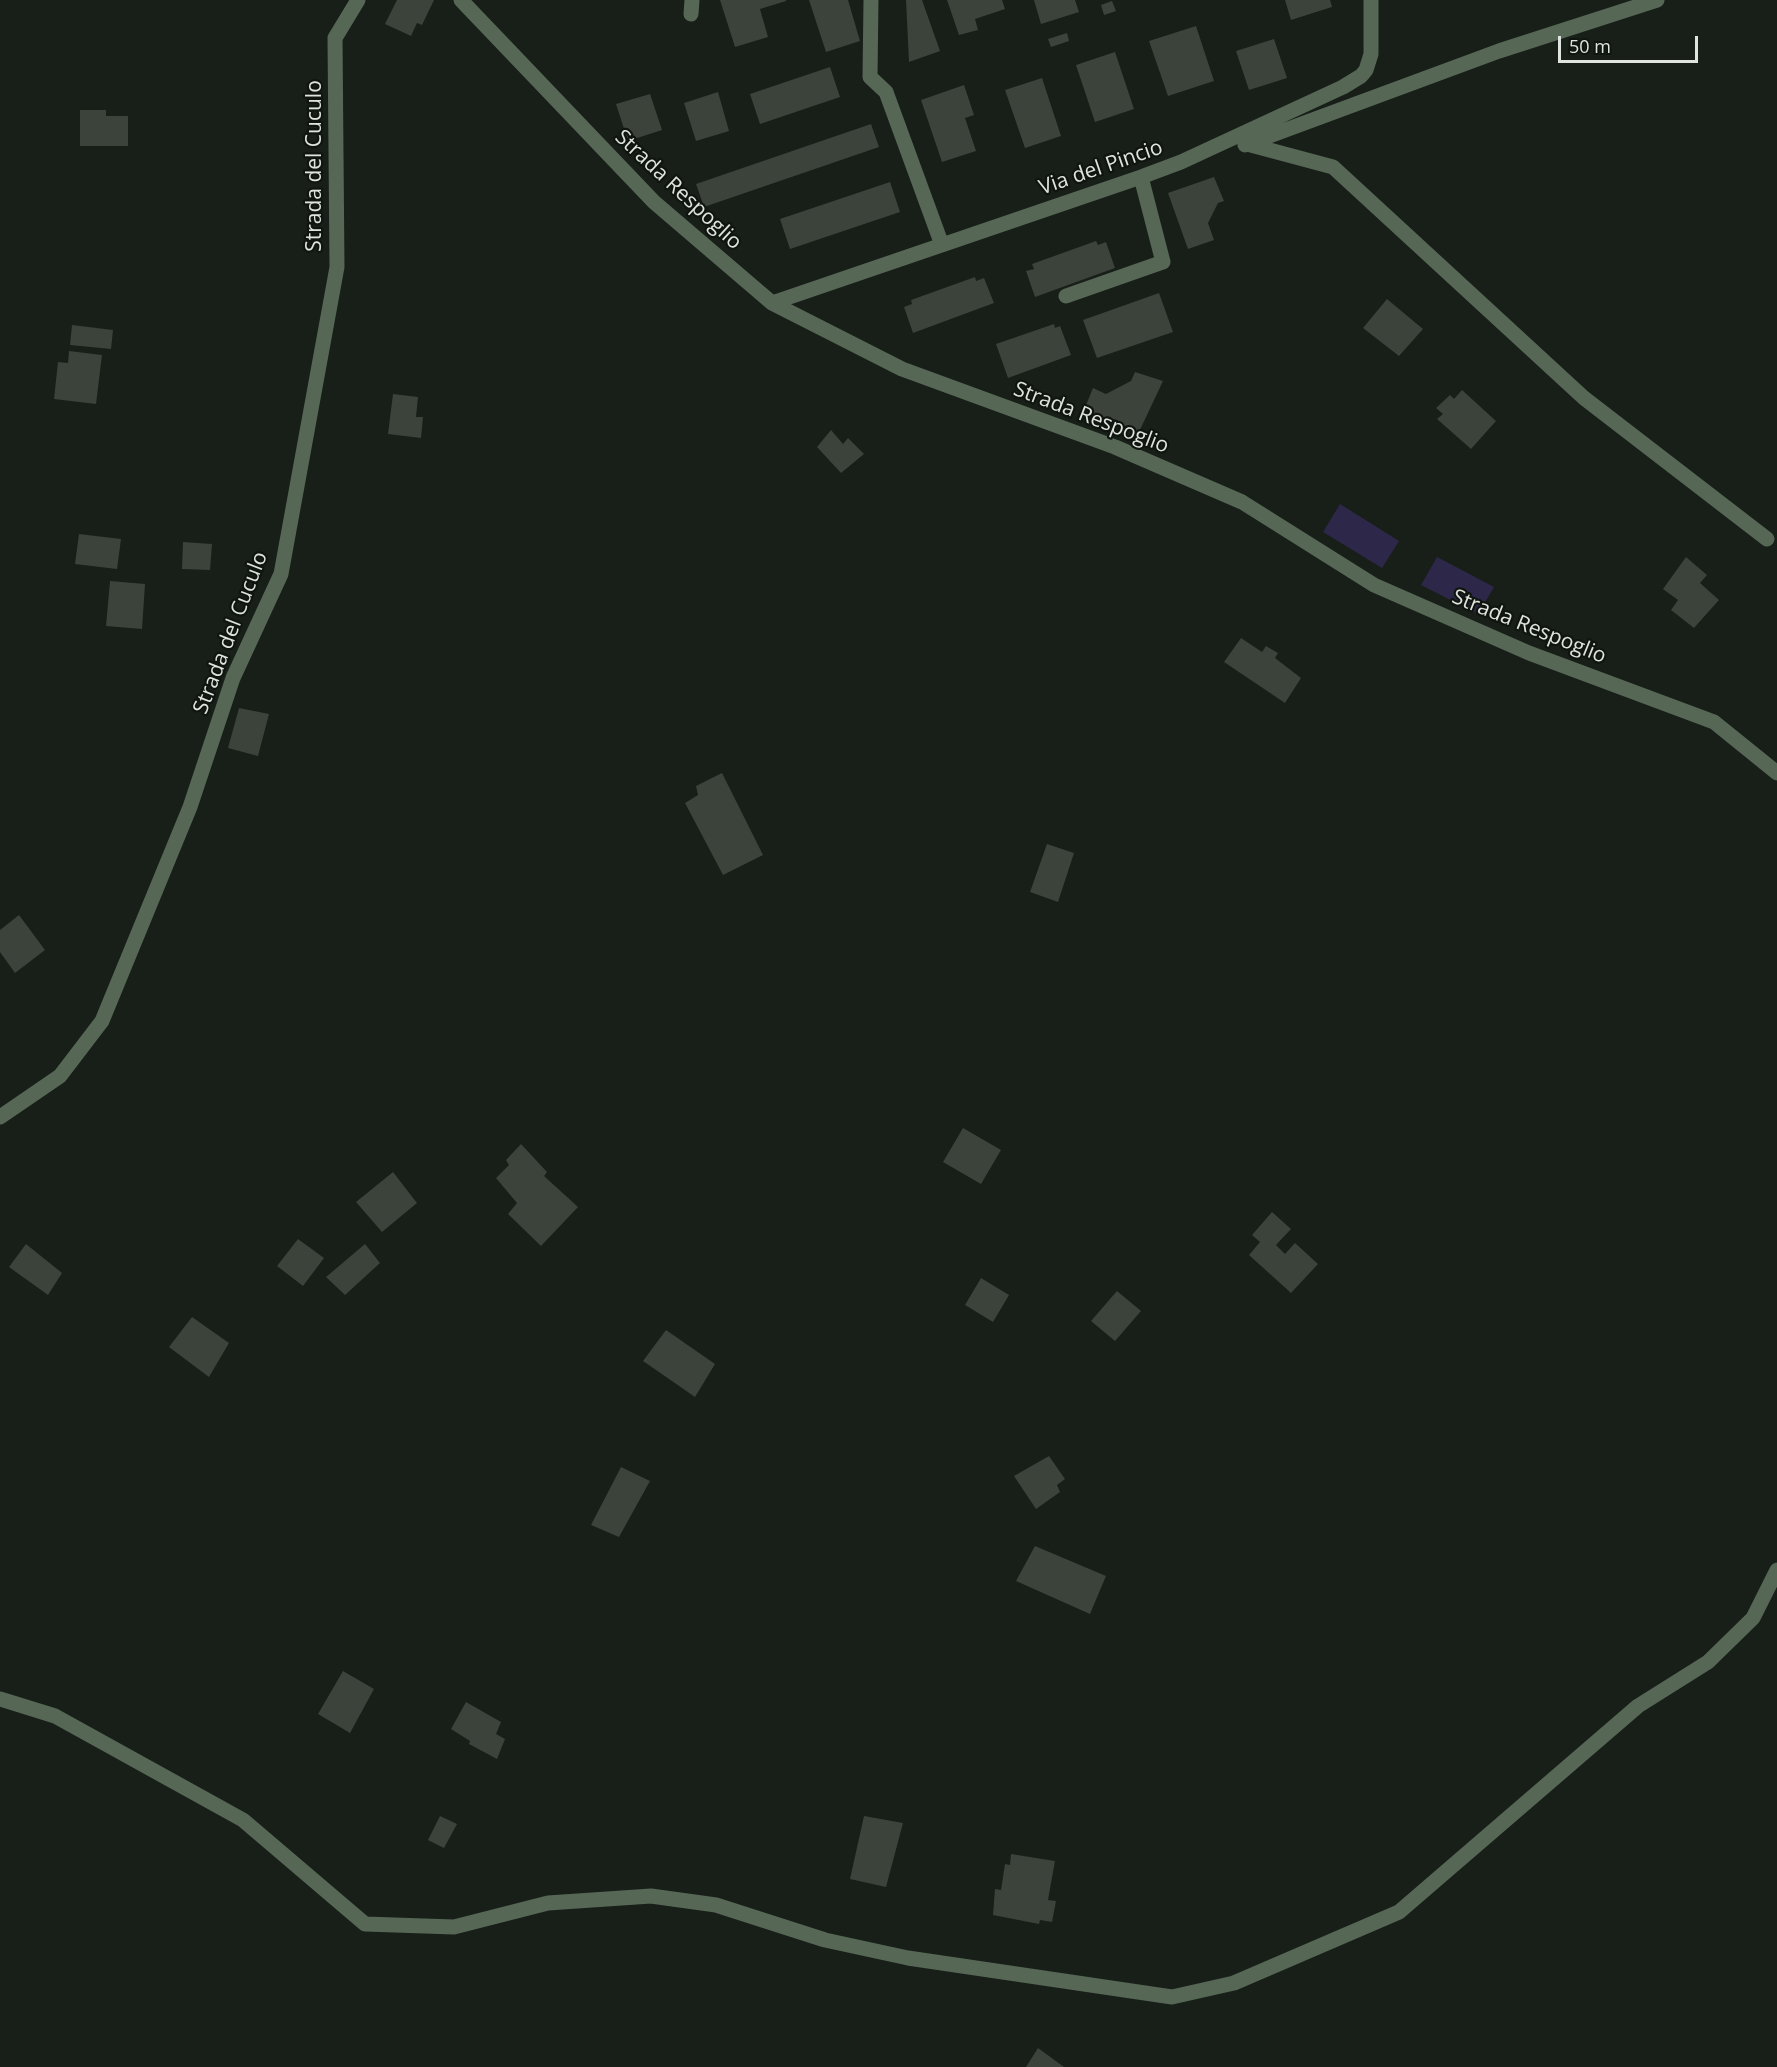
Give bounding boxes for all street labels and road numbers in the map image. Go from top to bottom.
street label: Strada del Cuculo [302,80,328,252]
street label: Strada Respoglio [609,125,747,255]
street label: Via del Pincio [1036,135,1166,201]
street label: Strada Respoglio [1010,377,1172,459]
street label: Strada del Cuculo [188,548,274,718]
street label: Strada Respoglio [1448,585,1610,669]

